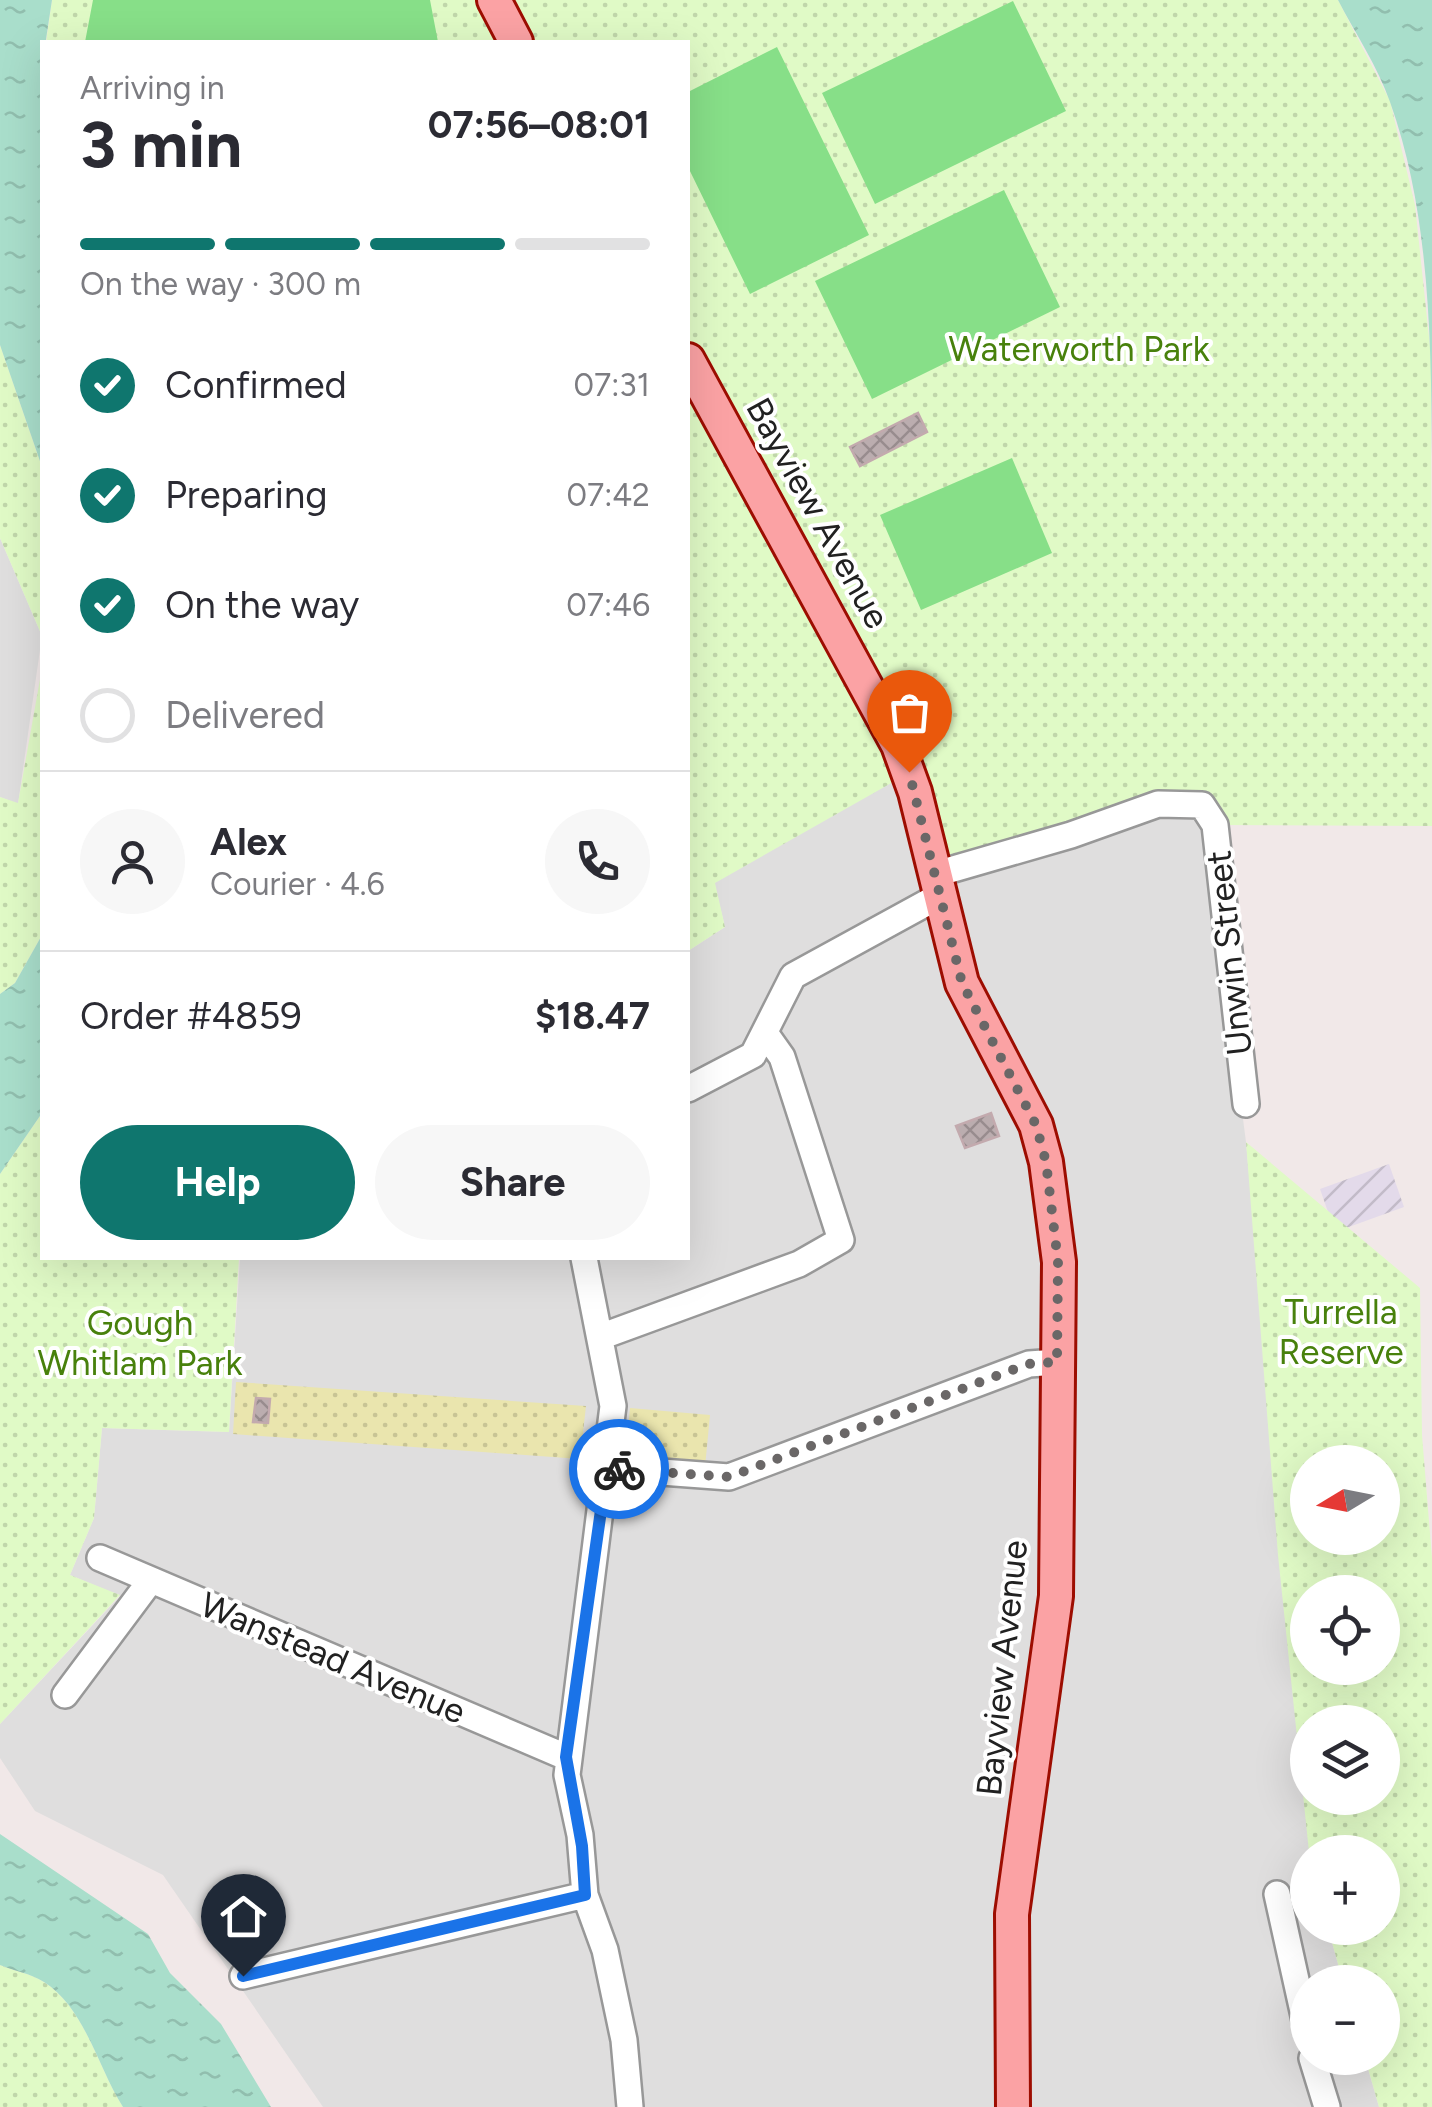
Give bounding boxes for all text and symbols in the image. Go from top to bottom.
text: Arriving in [80,69,225,107]
text: 07:56–08:01 [428,102,650,148]
text: 3 min [80,105,242,183]
text: On the way · 300 m [80,265,361,303]
park label: Waterworth Park [948,328,1210,370]
icon: check [80,358,135,413]
text: Confirmed [165,362,347,408]
text: 07:31 [574,366,650,404]
street label: Bayview Avenue [737,391,899,635]
icon: check [80,468,135,523]
text: Preparing [165,472,327,518]
text: 07:42 [566,476,650,514]
icon: check [80,578,135,633]
text: On the way [165,582,359,628]
text: 07:46 [566,586,650,624]
pin [867,670,952,773]
icon: bag [882,685,937,740]
text: Delivered [165,692,325,738]
button: person [80,809,185,914]
button: phone [545,809,650,914]
text: Alex [210,819,287,865]
street label: Unwin Street [1197,848,1261,1058]
text: Courier · 4.6 [210,865,385,903]
text: Order #4859 [80,993,302,1039]
text: $18.47 [535,993,650,1039]
button: Help [80,1125,355,1240]
button: Share [375,1125,650,1240]
park label: Turrella Reserve [1278,1291,1404,1373]
park label: Gough Whitlam Park [37,1302,243,1384]
courier [569,1419,669,1519]
icon: bike [592,1442,647,1497]
north arrow [1290,1445,1400,1555]
map controls [1290,1445,1400,2075]
street label: Bayview Avenue [968,1538,1036,1798]
button: locate [1290,1575,1400,1685]
street label: Wanstead Avenue [194,1583,472,1733]
button: layers [1290,1705,1400,1815]
button: + [1290,1835,1400,1945]
pin [201,1874,286,1977]
icon: home [216,1889,271,1944]
button: − [1290,1965,1400,2075]

